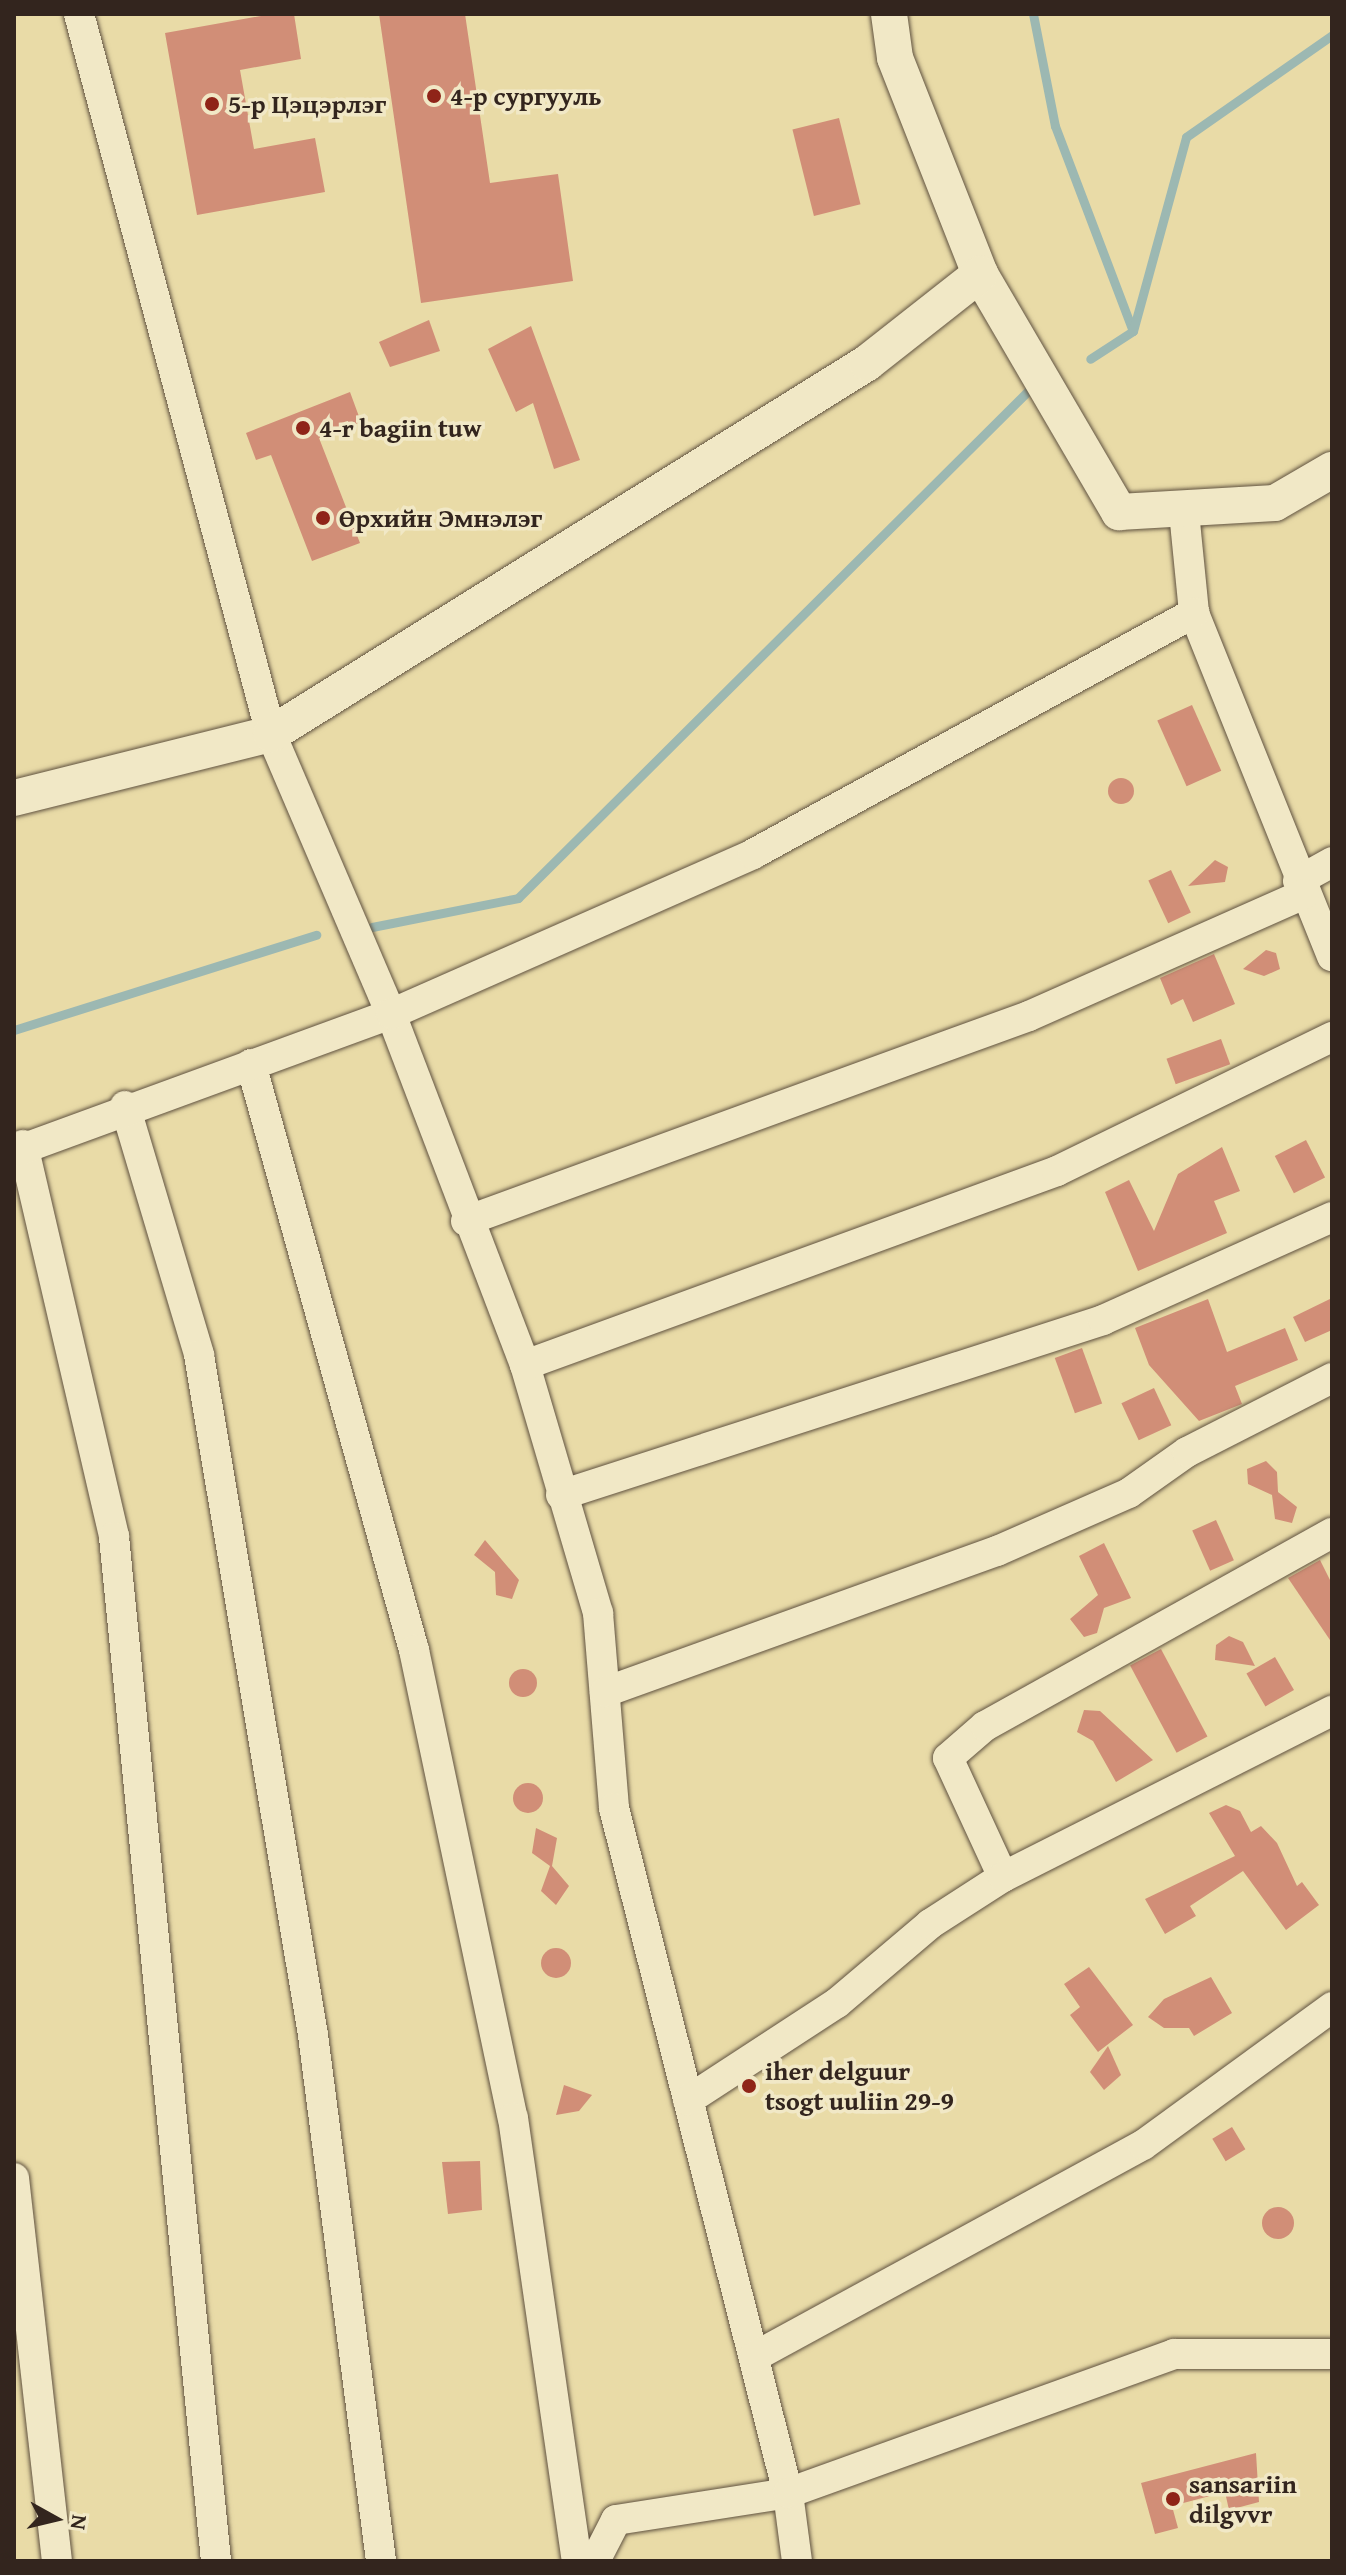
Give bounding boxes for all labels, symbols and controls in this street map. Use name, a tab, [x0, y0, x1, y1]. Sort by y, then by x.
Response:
place label: 4-р сургууль	[450, 80, 602, 112]
marker: 4-р сургууль	[425, 87, 443, 105]
place label: 5-р Цэцэрлэг	[228, 88, 386, 120]
marker: 5-р Цэцэрлэг	[203, 95, 221, 113]
place label: 4-r bagiin tuw	[319, 412, 481, 444]
marker: 4-r bagiin tuw	[294, 419, 312, 437]
place label: Өрхийн Эмнэлэг	[339, 502, 542, 534]
marker: Өрхийн Эмнэлэг	[314, 509, 332, 527]
place label: iher delguur tsogt uuliin 29-9	[765, 2055, 954, 2116]
marker: iher delguur tsogt uuliin 29-9	[740, 2077, 758, 2095]
place label: sansariin dilgvvr	[1189, 2468, 1297, 2530]
north arrow	[16, 2479, 96, 2559]
marker: sansariin dilgvvr	[1164, 2490, 1182, 2508]
text: N	[63, 2513, 97, 2532]

